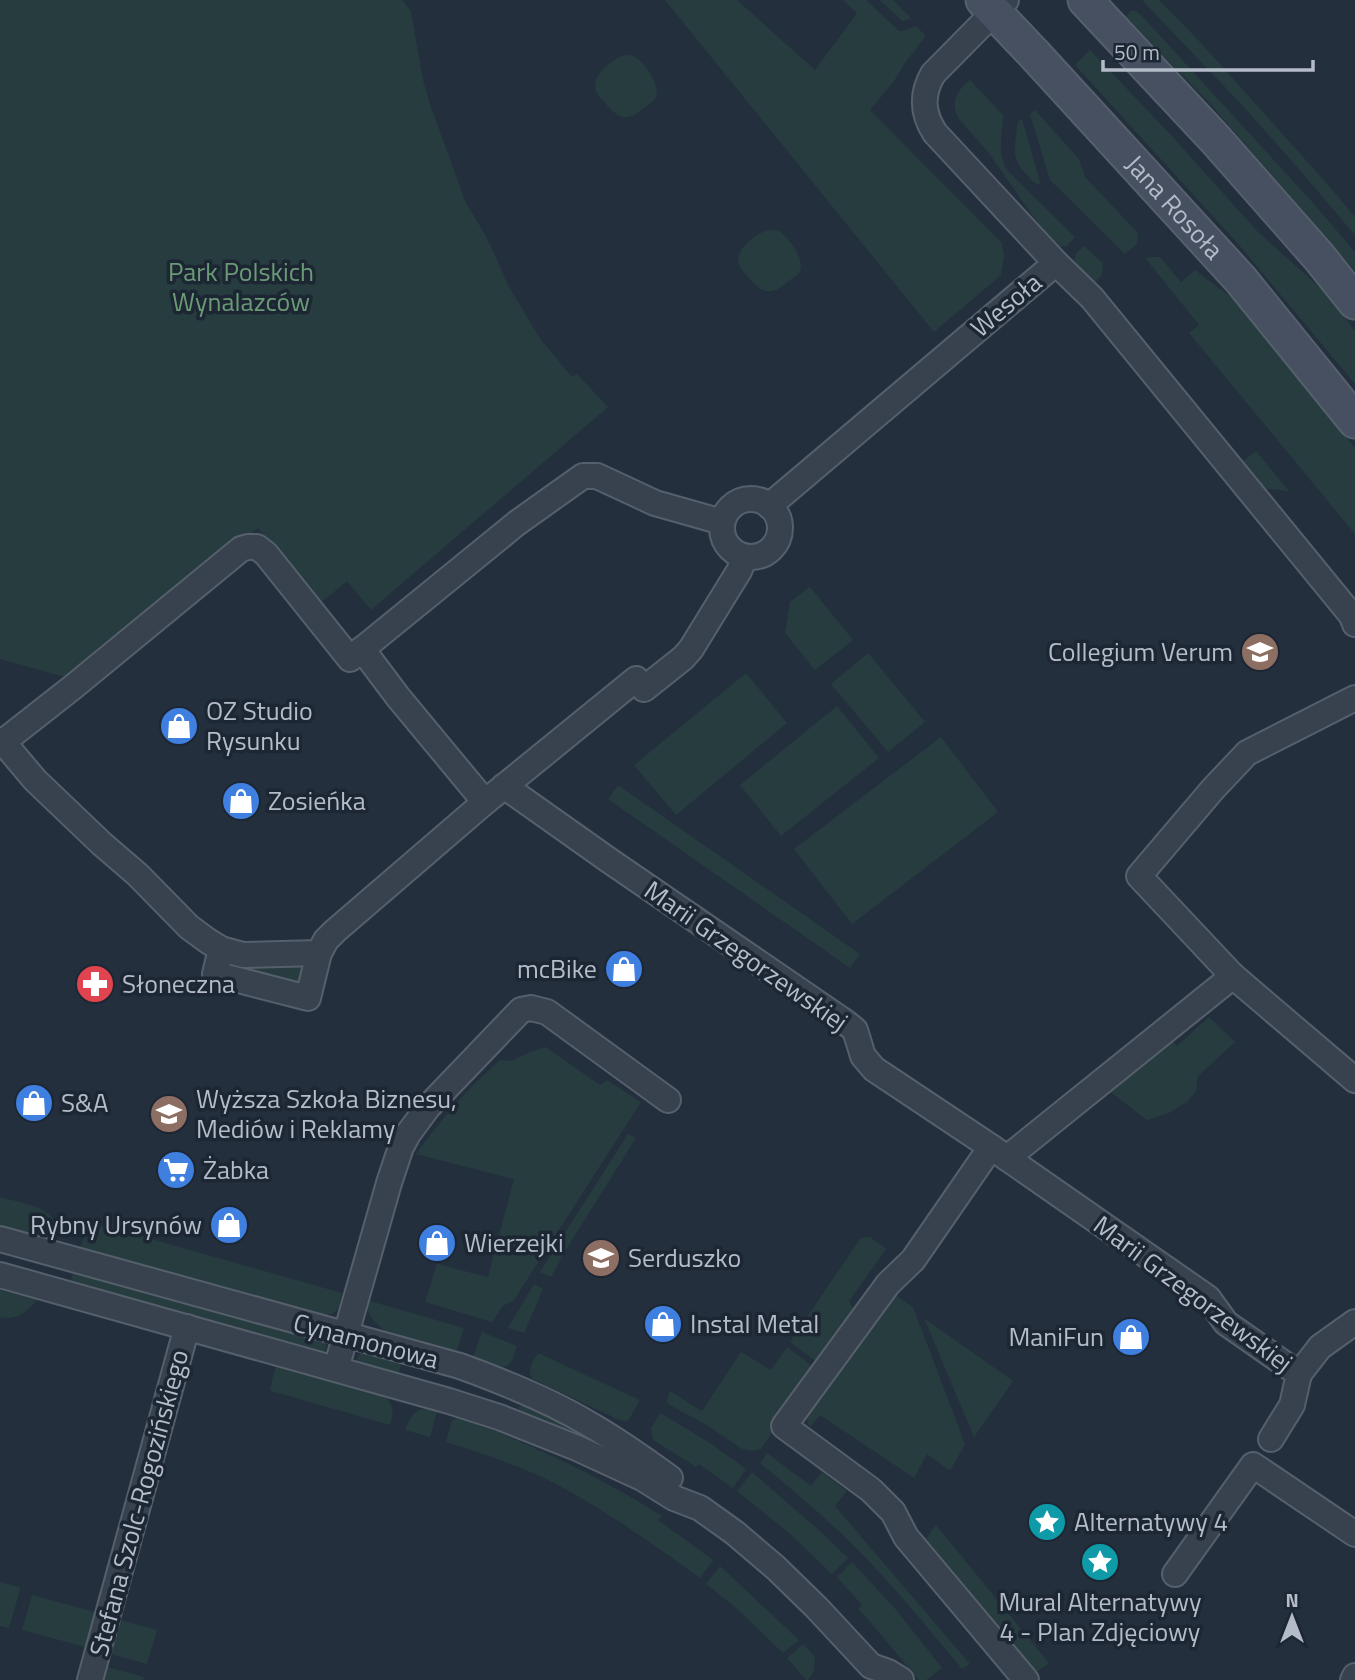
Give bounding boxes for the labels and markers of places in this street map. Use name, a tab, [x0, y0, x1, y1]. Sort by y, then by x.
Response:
school or university icon: Collegium Verum	[1239, 631, 1281, 673]
place label: Collegium Verum	[1048, 632, 1233, 671]
place label: OZ Studio Rysunku	[206, 691, 313, 760]
shop icon: OZ Studio Rysunku	[158, 705, 200, 747]
shop icon: Zosieńka	[220, 780, 262, 822]
place label: Zosieńka	[268, 781, 366, 820]
shop icon: mcBike	[603, 948, 645, 990]
place label: mcBike	[517, 949, 597, 988]
pharmacy icon: Słoneczna	[74, 963, 116, 1005]
place label: Słoneczna	[122, 964, 235, 1003]
place label: Wyższa Szkoła Biznesu, Mediów i Reklamy	[196, 1079, 457, 1148]
shop icon: S&A	[13, 1082, 55, 1124]
place label: S&A	[61, 1083, 108, 1122]
school or university icon: Wyższa Szkoła Biznesu, Mediów i Reklamy	[148, 1093, 190, 1135]
supermarket icon: Żabka	[155, 1149, 197, 1191]
place label: Żabka	[203, 1150, 269, 1189]
shop icon: Rybny Ursynów	[208, 1204, 250, 1246]
place label: Rybny Ursynów	[30, 1205, 202, 1244]
shop icon: Wierzejki	[416, 1222, 458, 1264]
place label: Wierzejki	[464, 1223, 564, 1262]
school or university icon: Serduszko	[580, 1237, 622, 1279]
place label: Serduszko	[628, 1238, 741, 1277]
shop icon: Instal Metal	[642, 1303, 684, 1345]
place label: Instal Metal	[690, 1304, 819, 1343]
shop icon: ManiFun	[1110, 1316, 1152, 1358]
place label: ManiFun	[1009, 1317, 1104, 1356]
place icon: Alternatywy 4	[1026, 1501, 1068, 1543]
place label: Alternatywy 4	[1074, 1502, 1228, 1541]
place icon: Mural Alternatywy 4 - Plan Zdjęciowy	[1079, 1541, 1121, 1583]
place label: Mural Alternatywy 4 - Plan Zdjęciowy	[998, 1582, 1202, 1651]

